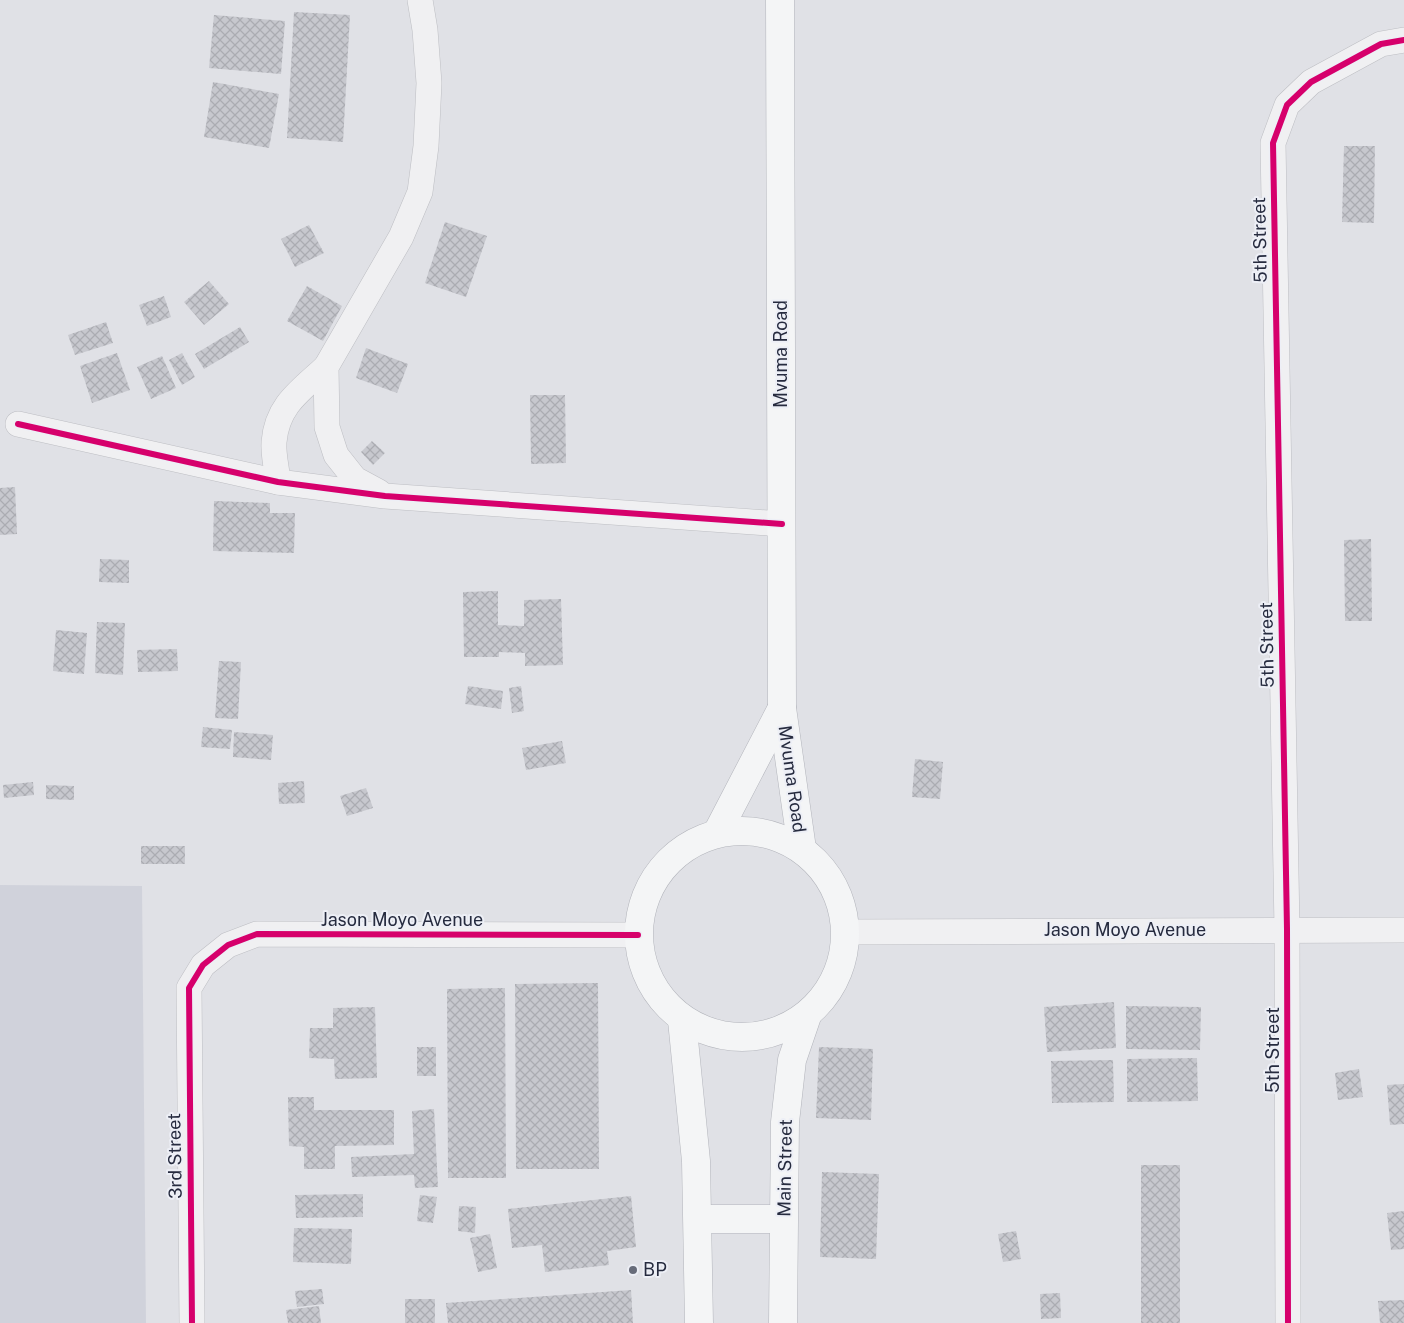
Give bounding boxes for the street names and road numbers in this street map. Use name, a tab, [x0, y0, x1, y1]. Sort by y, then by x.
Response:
street label: 5th Street	[1248, 197, 1271, 283]
street label: Mvuma Road	[770, 300, 791, 408]
street label: 5th Street	[1255, 602, 1278, 688]
street label: Mvuma Road	[775, 724, 810, 834]
street label: Jason Moyo Avenue	[321, 909, 483, 930]
street label: Jason Moyo Avenue	[1044, 919, 1206, 940]
street label: 5th Street	[1262, 1007, 1283, 1093]
street label: 3rd Street	[163, 1113, 186, 1199]
street label: Main Street	[773, 1119, 796, 1217]

